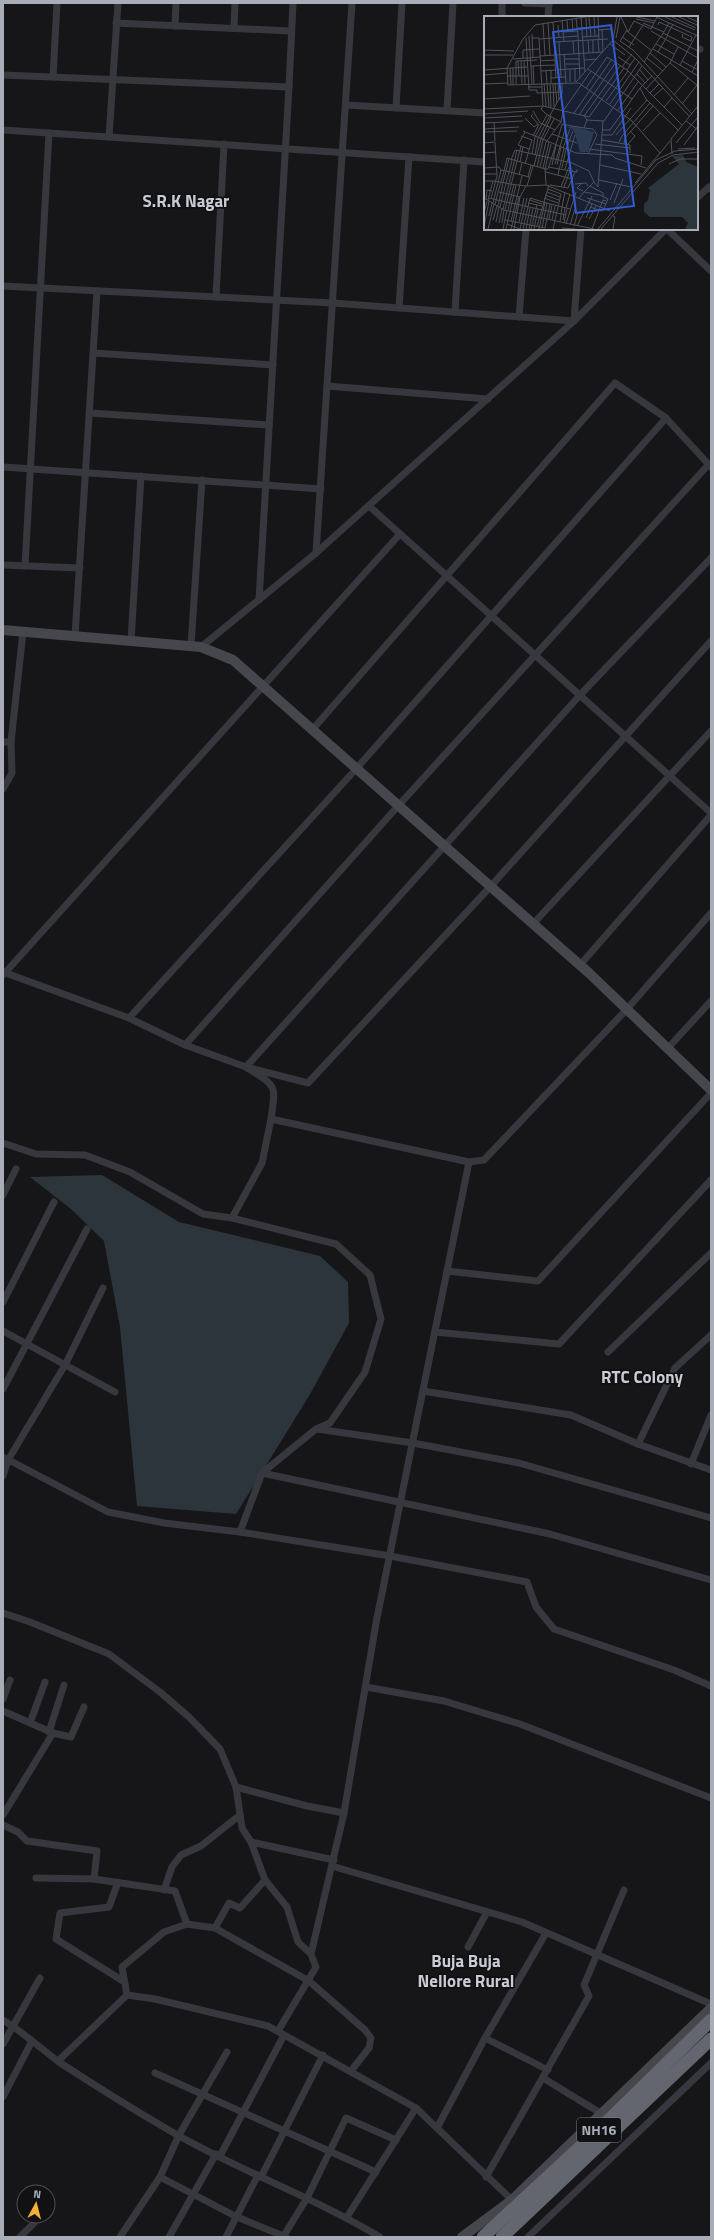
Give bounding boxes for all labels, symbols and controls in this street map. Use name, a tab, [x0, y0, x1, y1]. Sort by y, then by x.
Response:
inset map	[484, 16, 698, 230]
district label: S.R.K Nagar	[143, 188, 230, 214]
district label: RTC Colony	[601, 1364, 684, 1390]
district label: Buja Buja Nellore Rural	[418, 1948, 514, 1994]
road number: NH16	[577, 2118, 621, 2142]
north arrow	[16, 2184, 56, 2224]
text: N	[32, 2186, 42, 2202]

